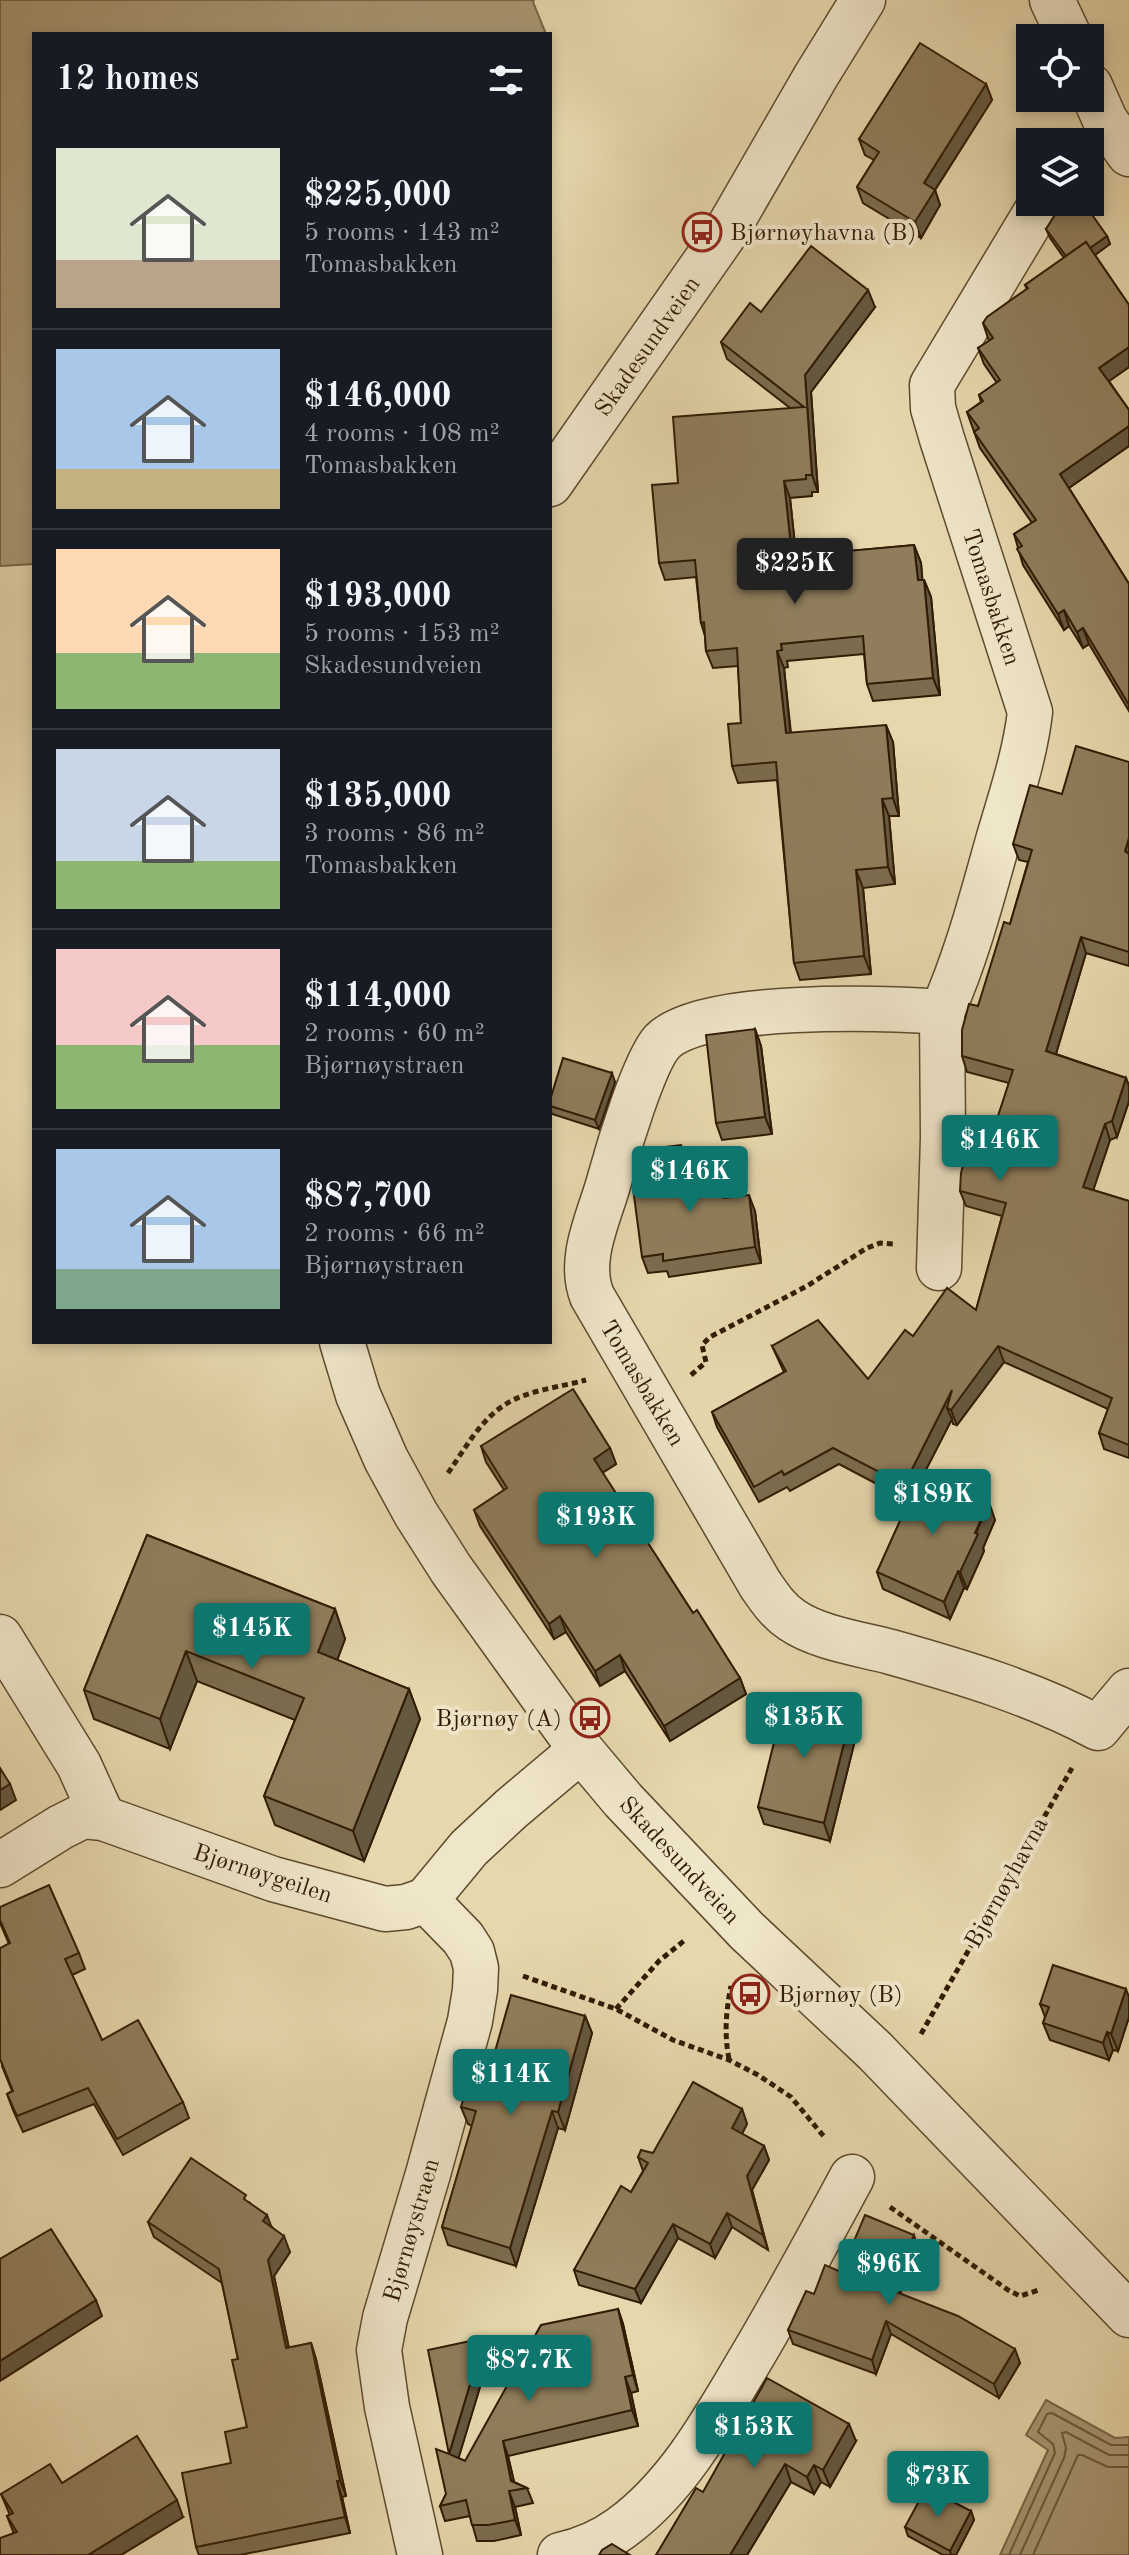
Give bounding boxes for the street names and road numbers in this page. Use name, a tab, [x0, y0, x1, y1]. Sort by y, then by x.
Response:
street label: Skadesundveien	[592, 273, 706, 421]
street label: Tomasbakken	[957, 526, 1023, 669]
street label: Tomasbakken	[594, 1317, 688, 1451]
street label: Skadesundveien	[614, 1793, 743, 1930]
street label: Bjørnøyhavna	[962, 1814, 1054, 1952]
street label: Bjørnøygeilen	[190, 1841, 335, 1909]
street label: Bjørnøystraen	[381, 2156, 445, 2305]

